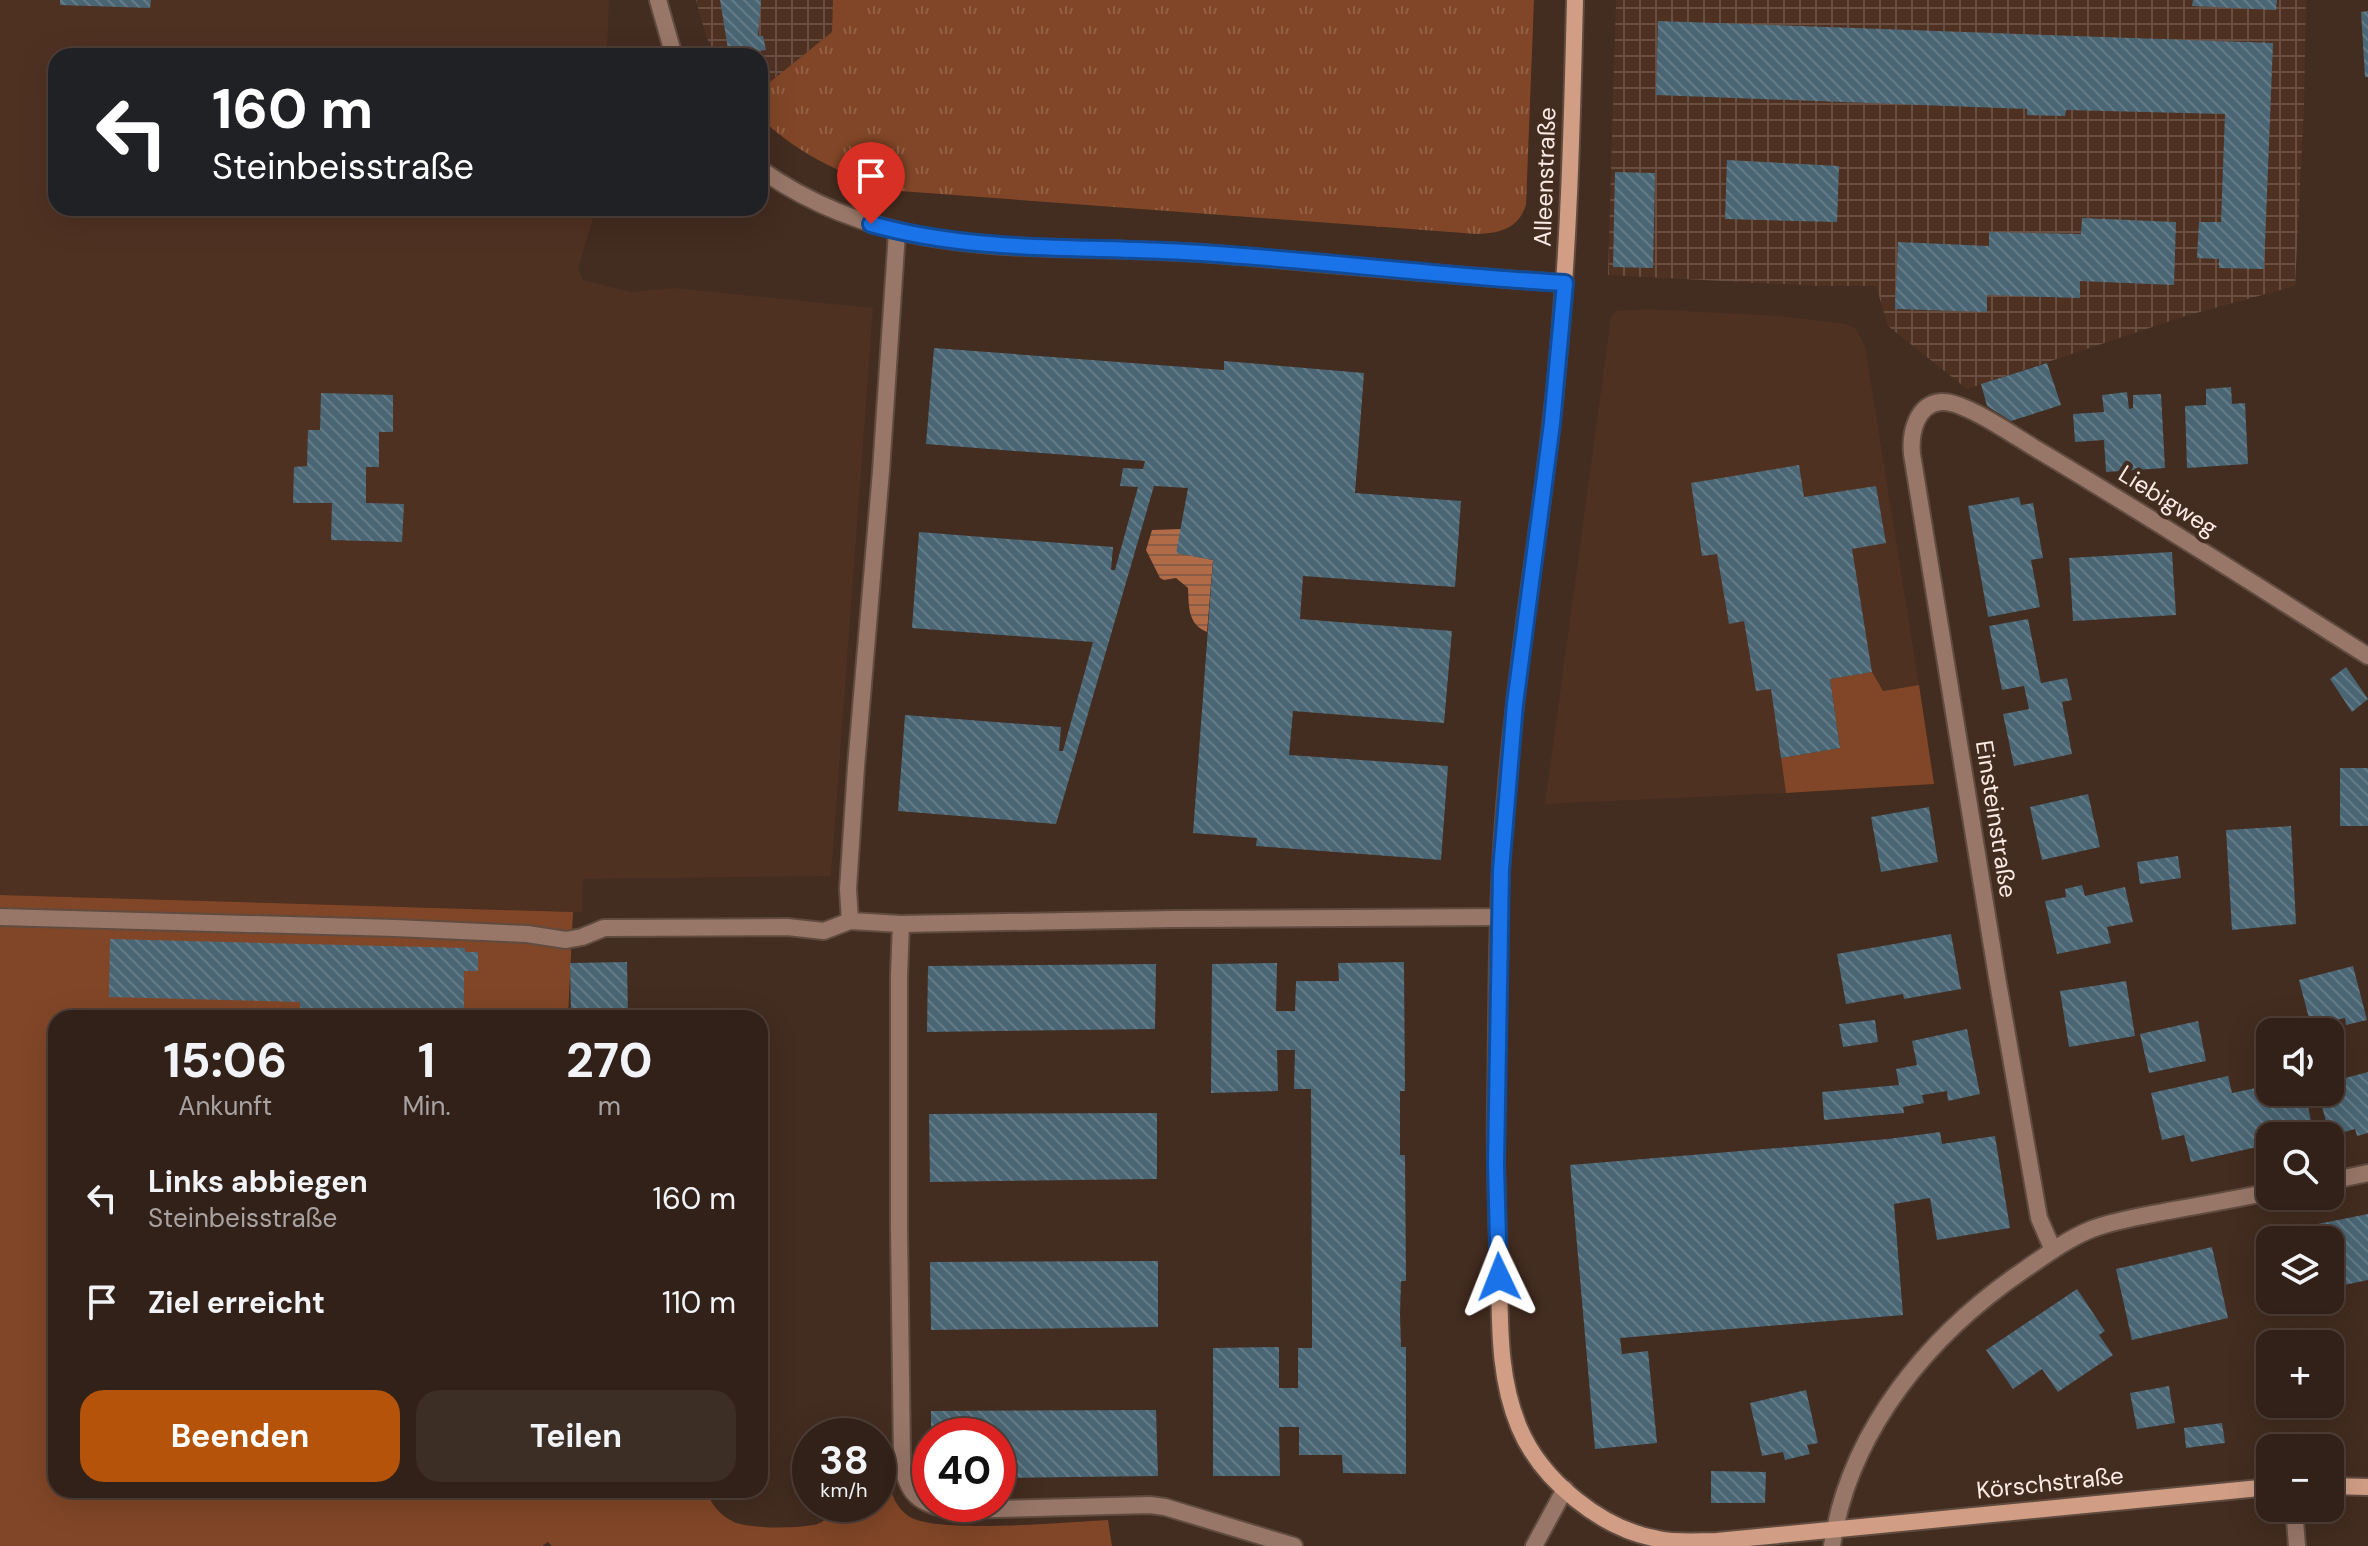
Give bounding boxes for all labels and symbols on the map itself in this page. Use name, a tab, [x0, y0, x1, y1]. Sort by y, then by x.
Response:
street label: Alleenstraße	[1527, 107, 1562, 247]
pin	[837, 142, 905, 224]
street label: Liebigweg	[2113, 458, 2224, 543]
street label: Einsteinstraße	[1969, 738, 2024, 900]
position arrow	[1457, 1235, 1541, 1319]
speed limit sign: 40	[912, 1418, 1016, 1522]
street label: Körschstraße	[1975, 1459, 2125, 1506]

